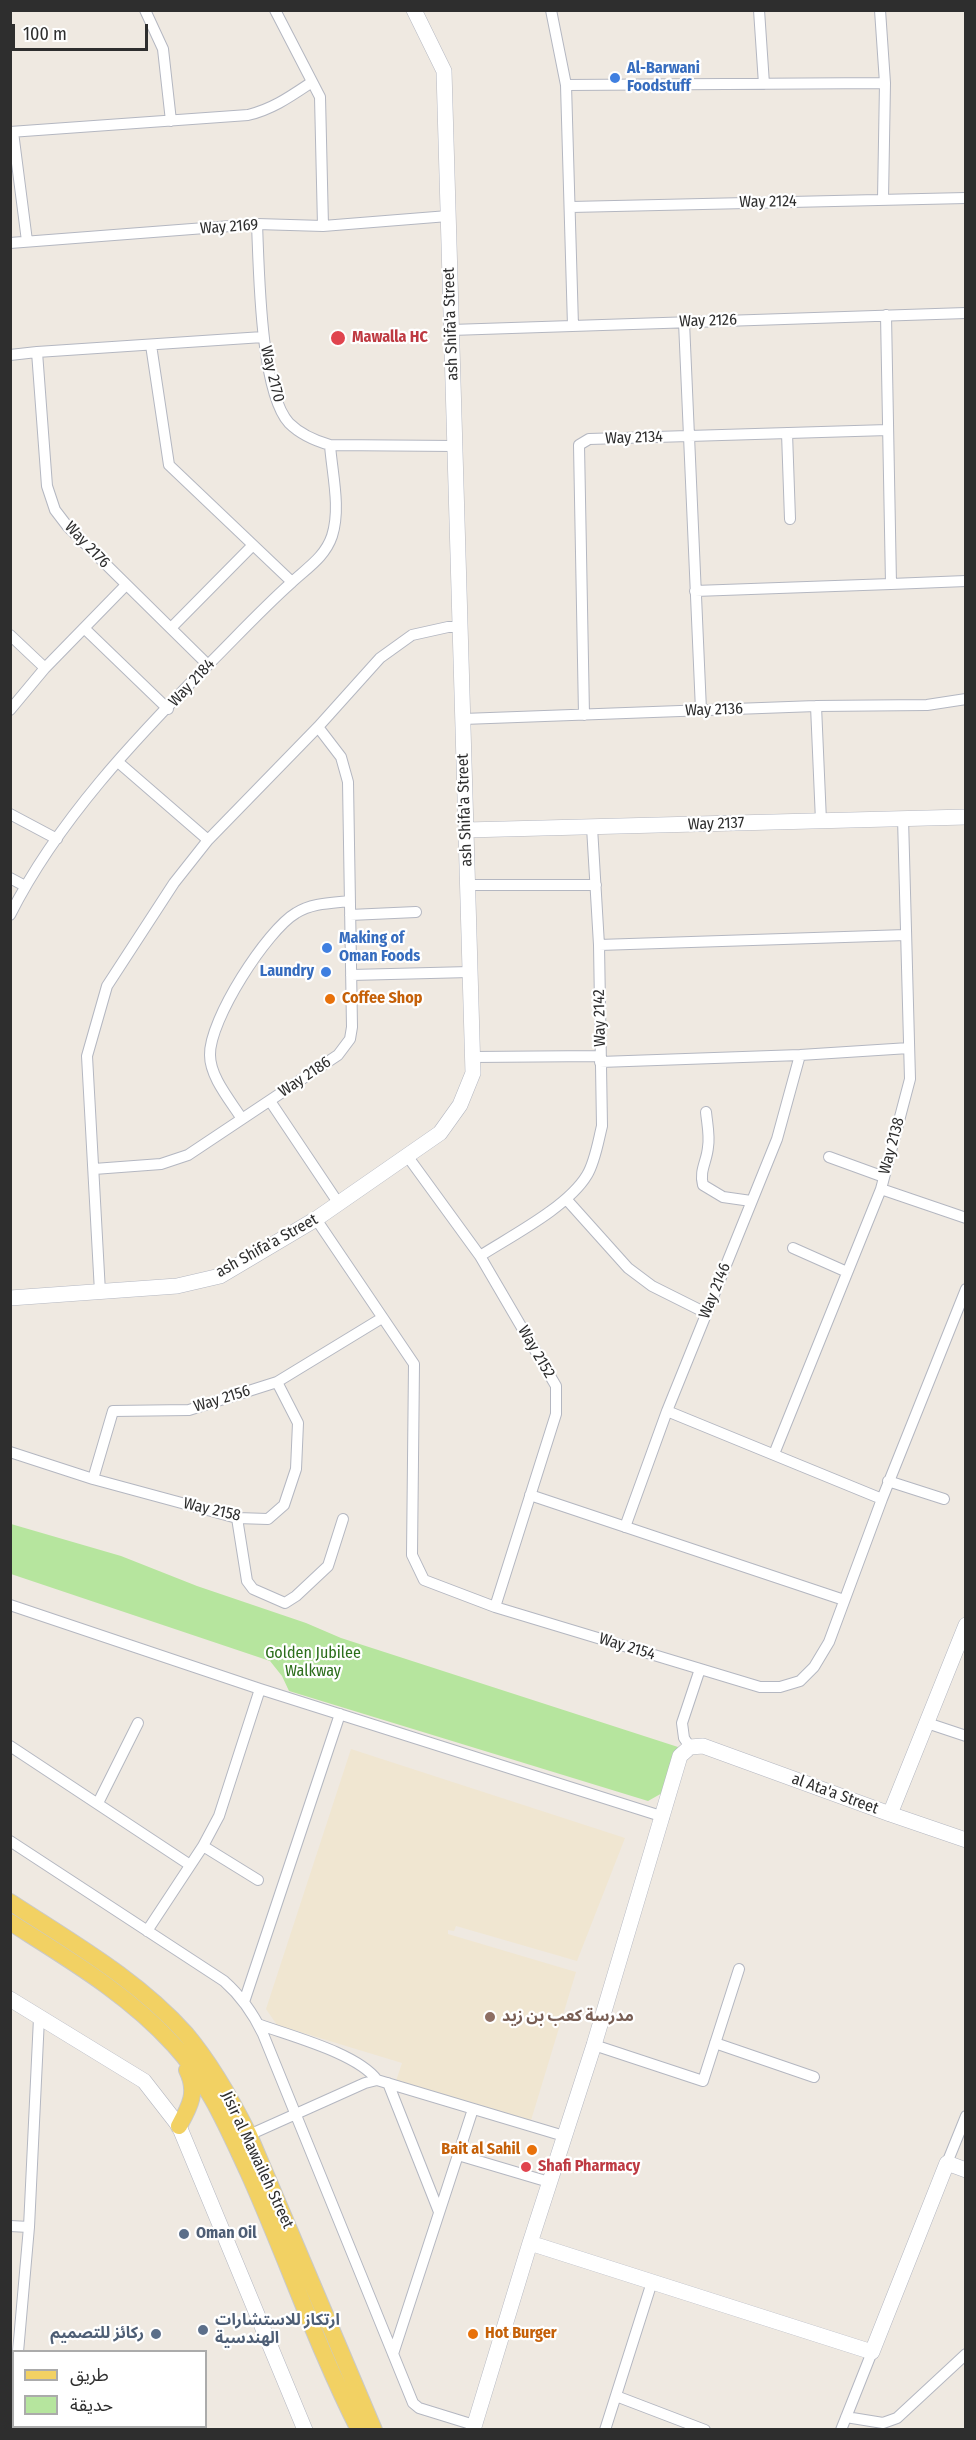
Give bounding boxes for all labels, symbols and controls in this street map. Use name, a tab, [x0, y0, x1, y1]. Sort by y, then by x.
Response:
scale bar	[15, 12, 152, 50]
text: 100 m	[23, 23, 67, 45]
place label: Al-Barwani Foodstuff	[627, 59, 700, 97]
marker: Al-Barwani Foodstuff	[608, 71, 622, 85]
street label: Way 2124	[739, 192, 797, 212]
street label: Way 2169	[199, 215, 259, 239]
street label: ash Shifa'a Street	[439, 267, 463, 381]
street label: Way 2126	[679, 310, 737, 332]
place label: Mawalla HC	[352, 328, 428, 348]
marker: Mawalla HC	[329, 329, 347, 347]
street label: Way 2170	[256, 344, 288, 404]
street label: Way 2134	[605, 427, 663, 449]
street label: Way 2176	[60, 518, 114, 572]
street label: Way 2184	[165, 655, 219, 711]
street label: Way 2136	[685, 699, 743, 721]
street label: ash Shifa'a Street	[453, 753, 477, 867]
street label: Way 2137	[687, 813, 745, 835]
place label: Making of Oman Foods	[339, 929, 420, 967]
marker: Making of Oman Foods	[320, 941, 334, 955]
place label: Laundry	[260, 962, 314, 982]
marker: Laundry	[319, 965, 333, 979]
place label: Coffee Shop	[342, 989, 422, 1009]
street label: Way 2142	[590, 989, 610, 1047]
marker: Coffee Shop	[323, 992, 337, 1006]
street label: Way 2186	[275, 1053, 335, 1101]
street label: Way 2138	[875, 1115, 909, 1177]
street label: ash Shifa'a Street	[213, 1210, 321, 1282]
street label: Way 2146	[695, 1260, 735, 1322]
street label: Way 2152	[513, 1322, 559, 1382]
street label: Way 2156	[191, 1381, 253, 1417]
street label: Way 2158	[181, 1494, 243, 1526]
street label: Way 2154	[596, 1629, 658, 1665]
park label: Golden Jubilee Walkway	[265, 1644, 361, 1682]
street label: al Ata'a Street	[789, 1769, 881, 1819]
place label: مدرسة كعب بن زيد	[502, 2007, 634, 2027]
marker: مدرسة كعب بن زيد	[483, 2010, 497, 2024]
street label: Jisir al Mawaileh Street	[217, 2088, 297, 2232]
place label: Bait al Sahil	[441, 2140, 520, 2160]
marker: Bait al Sahil	[525, 2143, 539, 2157]
place label: Shafi Pharmacy	[538, 2157, 640, 2177]
marker: Shafi Pharmacy	[519, 2160, 533, 2174]
place label: Oman Oil	[196, 2224, 257, 2244]
marker: Oman Oil	[177, 2227, 191, 2241]
place label: ارتكاز للاستشارات الهندسية	[215, 2311, 340, 2349]
marker: ارتكاز للاستشارات الهندسية	[196, 2323, 210, 2337]
place label: ركائز للتصميم	[50, 2324, 144, 2344]
place label: Hot Burger	[485, 2324, 557, 2344]
marker: ركائز للتصميم	[149, 2327, 163, 2341]
marker: Hot Burger	[466, 2327, 480, 2341]
legend	[12, 2350, 207, 2428]
text: طريق	[70, 2364, 109, 2386]
text: حديقة	[70, 2394, 113, 2416]

